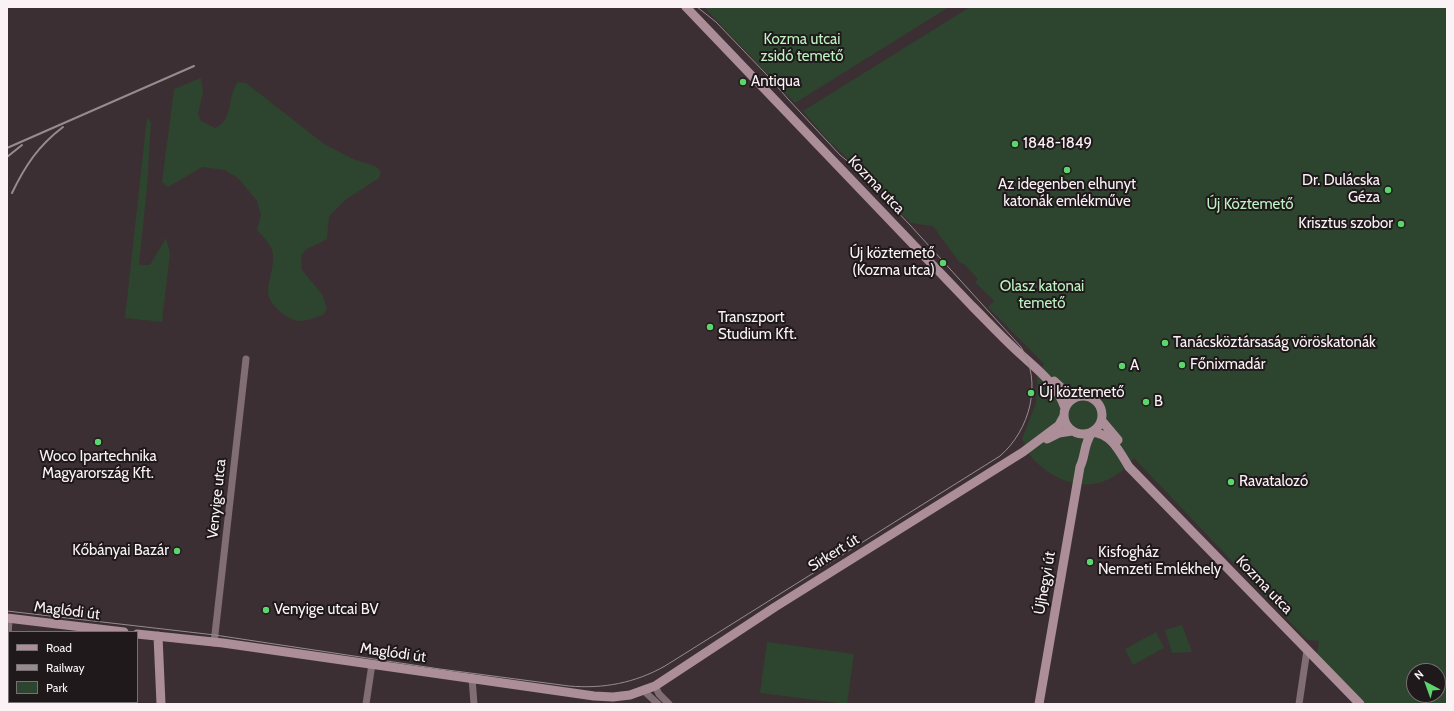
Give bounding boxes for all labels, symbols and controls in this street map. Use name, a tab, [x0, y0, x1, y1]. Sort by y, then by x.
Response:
park label: Kozma utcai zsidó temető	[760, 31, 844, 66]
place label: Antiqua	[751, 73, 800, 91]
marker: Antiqua	[738, 77, 748, 87]
place label: 1848-1849	[1023, 135, 1092, 153]
marker: 1848-1849	[1010, 139, 1020, 149]
street label: Kozma utca	[844, 152, 908, 218]
marker: Az idegenben elhunyt katonák emlékműve	[1062, 165, 1072, 175]
place label: Dr. Dulácska Géza	[1302, 172, 1380, 207]
place label: Az idegenben elhunyt katonák emlékműve	[998, 176, 1136, 211]
marker: Dr. Dulácska Géza	[1383, 185, 1393, 195]
park label: Új Köztemető	[1206, 196, 1294, 214]
place label: Krisztus szobor	[1298, 215, 1393, 233]
marker: Krisztus szobor	[1396, 219, 1406, 229]
place label: Új köztemető (Kozma utca)	[849, 245, 935, 280]
marker: Új köztemető (Kozma utca)	[938, 258, 948, 268]
park label: Olasz katonai temető	[1000, 278, 1084, 313]
place label: Transzport Studium Kft.	[718, 309, 797, 344]
marker: Transzport Studium Kft.	[705, 322, 715, 332]
place label: Tanácsköztársaság vöröskatonák	[1173, 334, 1376, 352]
marker: Tanácsköztársaság vöröskatonák	[1160, 338, 1170, 348]
place label: Főnixmadár	[1190, 356, 1265, 374]
place label: A	[1130, 357, 1139, 375]
marker: Főnixmadár	[1177, 360, 1187, 370]
marker: A	[1117, 361, 1127, 371]
place label: Új köztemető	[1039, 384, 1125, 402]
marker: Új köztemető	[1026, 388, 1036, 398]
place label: B	[1154, 393, 1163, 411]
marker: B	[1141, 397, 1151, 407]
marker: Woco Ipartechnika Magyarország Kft.	[93, 437, 103, 447]
place label: Woco Ipartechnika Magyarország Kft.	[39, 448, 157, 483]
street label: Venyige utca	[204, 458, 230, 540]
place label: Ravatalozó	[1239, 473, 1308, 491]
marker: Ravatalozó	[1226, 477, 1236, 487]
street label: Sírkert út	[805, 530, 863, 576]
place label: Kőbányai Bazár	[72, 542, 169, 560]
place label: Kisfogház Nemzeti Emlékhely	[1098, 544, 1221, 579]
marker: Kőbányai Bazár	[172, 546, 182, 556]
street label: Újhegyi út	[1031, 550, 1059, 616]
street label: Kozma utca	[1232, 552, 1296, 618]
marker: Kisfogház Nemzeti Emlékhely	[1085, 557, 1095, 567]
street label: Maglódi út	[33, 598, 101, 624]
place label: Venyige utcai BV	[274, 601, 379, 619]
marker: Venyige utcai BV	[261, 605, 271, 615]
legend	[8, 631, 138, 703]
street label: Maglódi út	[359, 639, 427, 667]
text: Road	[46, 640, 72, 655]
text: Railway	[46, 660, 84, 675]
north arrow	[1406, 663, 1446, 703]
text: N	[1411, 667, 1426, 683]
text: Park	[46, 680, 68, 695]

